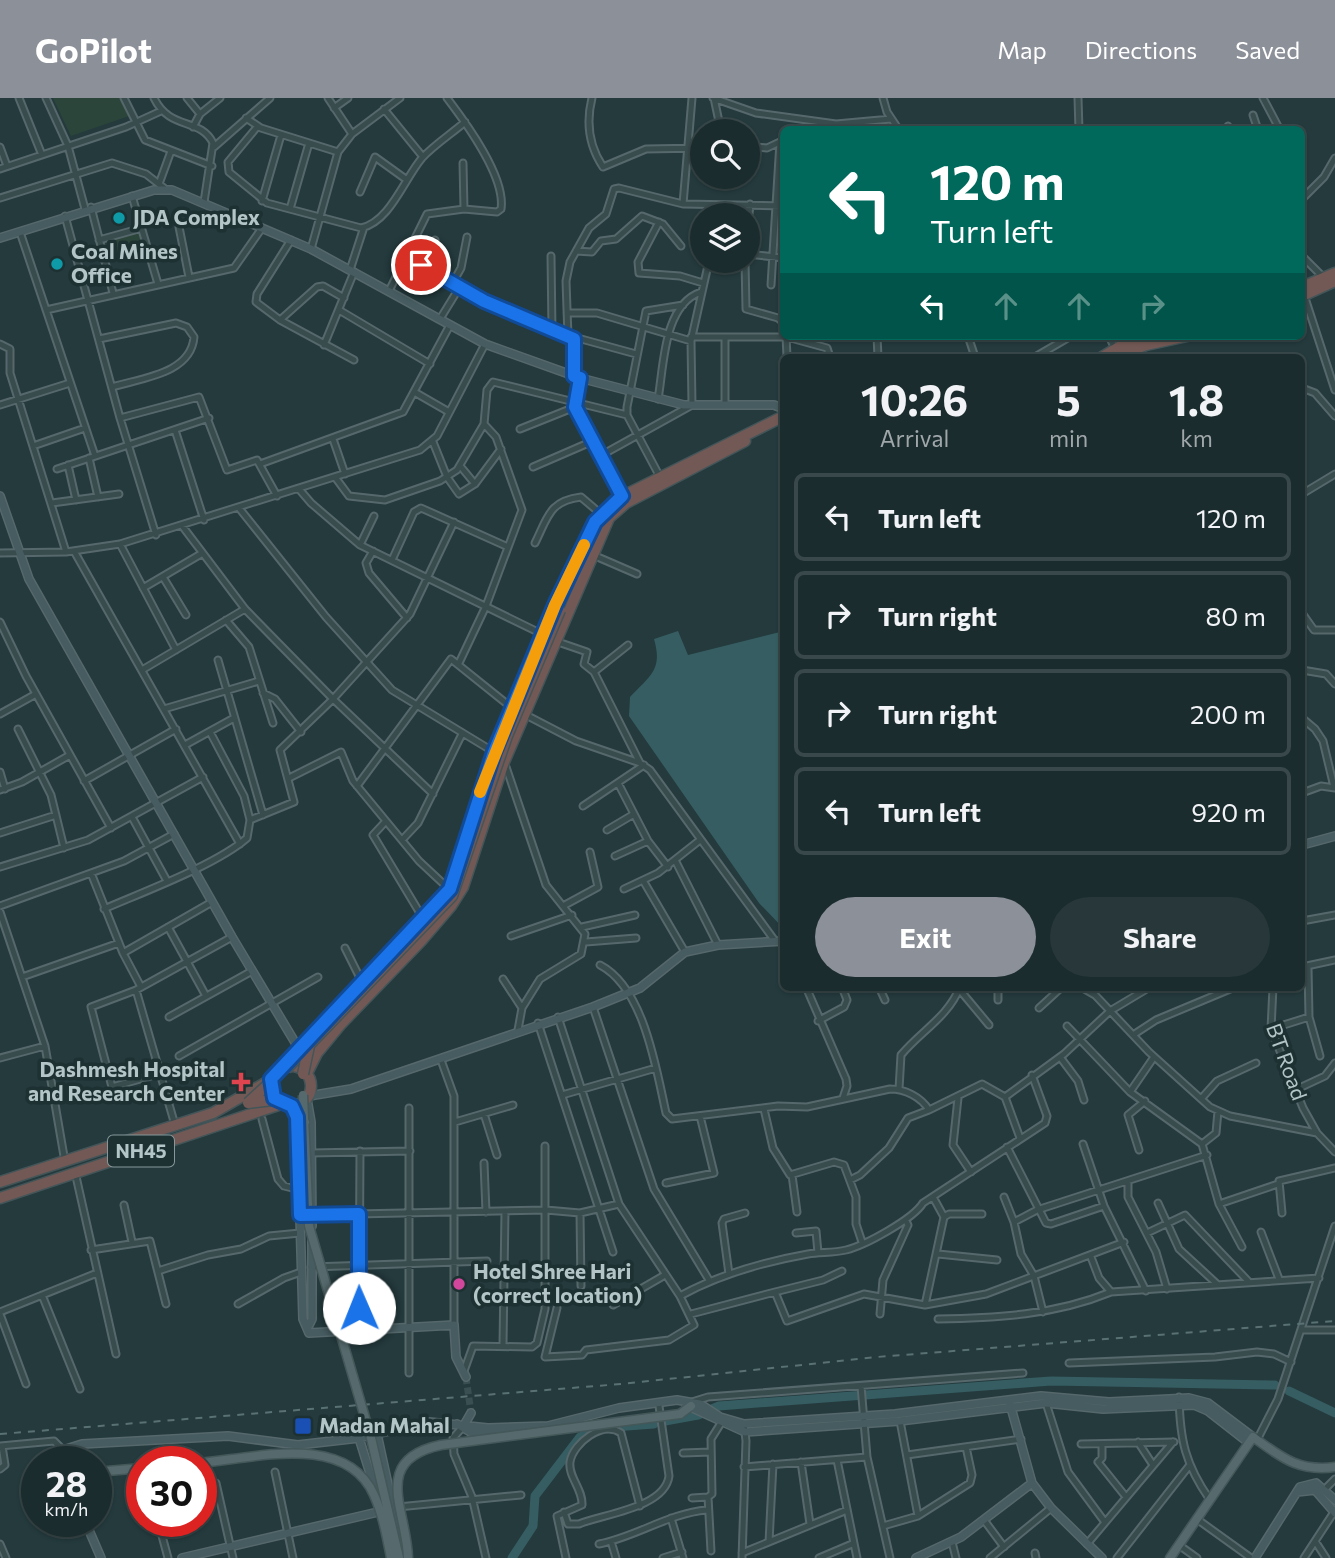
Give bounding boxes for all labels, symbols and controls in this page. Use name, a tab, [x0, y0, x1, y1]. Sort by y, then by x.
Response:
text: GoPilot	[35, 29, 152, 70]
text: Map	[997, 35, 1047, 64]
text: Directions	[1085, 35, 1197, 64]
text: Saved	[1235, 35, 1300, 64]
map controls	[690, 119, 760, 273]
button: search	[690, 119, 760, 189]
text: 120 m	[930, 150, 1064, 210]
icon: left	[815, 154, 906, 245]
button: layers	[690, 203, 760, 273]
place label: JDA Complex	[133, 204, 260, 229]
marker: JDA Complex	[111, 210, 127, 226]
text: Turn left	[930, 210, 1054, 250]
pin	[391, 235, 451, 295]
place label: Coal Mines Office	[71, 238, 178, 287]
icon: arrive	[402, 246, 440, 284]
marker: Coal Mines Office	[49, 256, 65, 272]
icon: left	[914, 287, 952, 325]
icon: ahead	[987, 287, 1025, 325]
icon: ahead	[1060, 287, 1098, 325]
icon: right	[1133, 287, 1171, 325]
text: 10:26	[861, 373, 968, 425]
text: 5	[1056, 373, 1081, 425]
text: 1.8	[1169, 373, 1224, 425]
text: Arrival	[880, 424, 949, 452]
text: min	[1049, 424, 1088, 452]
text: km	[1180, 424, 1213, 452]
icon: left	[819, 498, 857, 536]
text: Turn left	[878, 502, 981, 533]
text: 120 m	[1196, 502, 1266, 533]
icon: right	[819, 596, 857, 634]
text: Turn right	[878, 600, 997, 631]
text: 80 m	[1206, 600, 1266, 631]
icon: right	[819, 694, 857, 732]
text: Turn right	[878, 698, 997, 729]
text: 200 m	[1190, 698, 1266, 729]
icon: left	[819, 792, 857, 830]
text: Turn left	[878, 796, 981, 827]
text: 920 m	[1191, 796, 1266, 827]
button: Exit	[815, 897, 1036, 977]
button: Share	[1050, 897, 1270, 977]
street label: BT Road	[1262, 1020, 1313, 1103]
place label: Dashmesh Hospital and Research Center	[28, 1056, 225, 1105]
marker: Dashmesh Hospital and Research Center	[231, 1072, 251, 1092]
road number: NH45	[108, 1135, 174, 1166]
place label: Hotel Shree Hari (correct location)	[473, 1258, 642, 1307]
position arrow	[322, 1271, 396, 1345]
marker: Hotel Shree Hari (correct location)	[451, 1276, 467, 1292]
place label: Madan Mahal	[319, 1412, 450, 1437]
marker: Madan Mahal	[293, 1416, 313, 1436]
speed limit sign: 30	[126, 1446, 217, 1537]
text: 28	[46, 1461, 87, 1504]
text: km/h	[45, 1498, 88, 1520]

